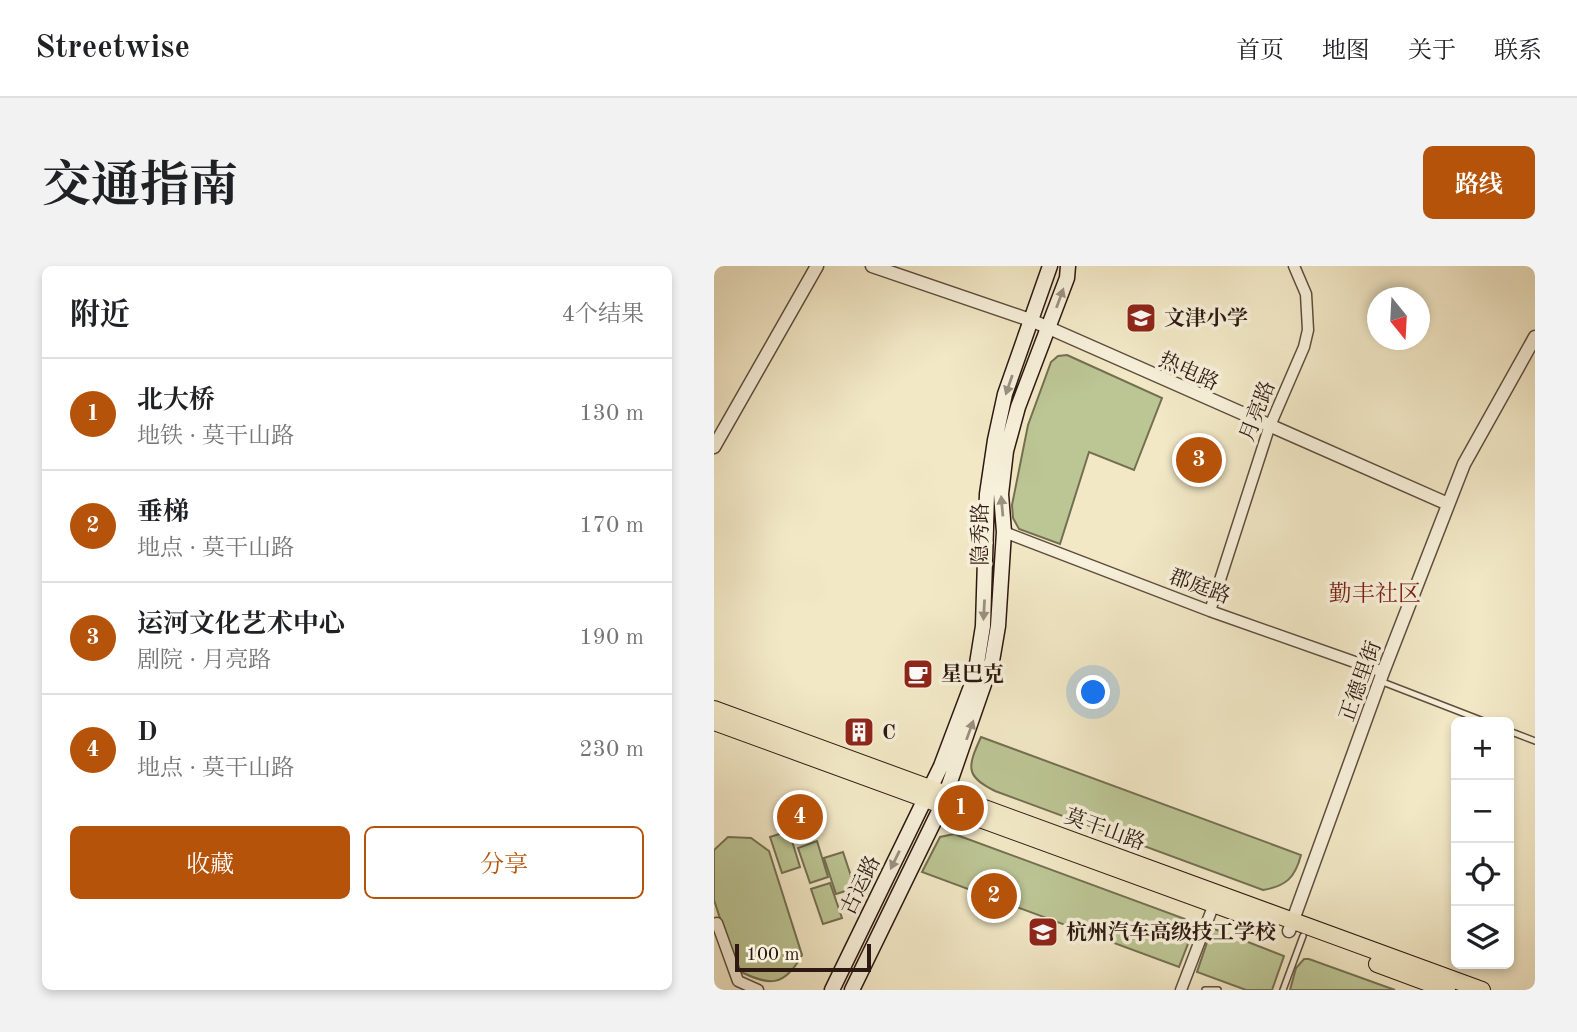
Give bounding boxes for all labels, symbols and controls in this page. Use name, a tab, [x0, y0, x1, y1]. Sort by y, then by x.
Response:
text: Streetwise	[35, 32, 190, 65]
text: 首页	[1236, 40, 1284, 64]
text: 地图	[1322, 40, 1370, 64]
text: 关于	[1408, 40, 1456, 64]
text: 联系	[1494, 40, 1542, 64]
button: 路线	[1423, 146, 1535, 219]
text: 交通指南	[42, 164, 238, 213]
one-way arrow	[1055, 287, 1066, 308]
north arrow	[1367, 287, 1430, 350]
text: 附近	[70, 301, 130, 331]
school or university icon: 文津小学	[1124, 301, 1158, 335]
text: 4个结果	[562, 303, 644, 326]
place label: 文津小学	[1164, 307, 1248, 330]
street label: 热电路	[1155, 348, 1222, 395]
one-way arrow	[1003, 374, 1014, 395]
street label: 月亮路	[1235, 377, 1279, 445]
text: 北大桥	[137, 388, 215, 414]
text: 1	[86, 402, 100, 425]
text: 130 m	[579, 402, 644, 425]
text: 地铁 · 莫干山路	[137, 425, 294, 448]
pin: 3	[1176, 434, 1222, 486]
one-way arrow	[996, 495, 1007, 517]
text: 垂梯	[137, 500, 189, 526]
street label: 隐秀路	[969, 503, 992, 566]
text: 2	[86, 514, 100, 537]
text: 170 m	[579, 514, 644, 537]
text: 地点 · 莫干山路	[137, 537, 294, 560]
street label: 郡庭路	[1166, 565, 1233, 608]
district label: 勤丰社区	[1329, 581, 1421, 606]
one-way arrow	[979, 599, 990, 621]
text: 运河文化艺术中心	[137, 612, 345, 638]
text: 3	[86, 626, 100, 649]
text: 190 m	[579, 626, 644, 649]
street label: 正德里街	[1335, 638, 1386, 725]
text: 剧院 · 月亮路	[137, 649, 271, 672]
cafe icon: 星巴克	[901, 657, 935, 691]
place label: 星巴克	[941, 663, 1004, 686]
your location	[1076, 675, 1110, 709]
building icon: C	[842, 715, 876, 749]
map controls	[1451, 717, 1514, 969]
button: +	[1451, 717, 1514, 780]
one-way arrow	[965, 719, 976, 740]
text: D	[137, 720, 157, 746]
place label: C	[882, 723, 896, 744]
text: 4	[86, 738, 100, 761]
text: 230 m	[579, 738, 644, 761]
text: 地点 · 莫干山路	[137, 757, 294, 780]
button: −	[1451, 780, 1514, 843]
pin: 1	[938, 782, 984, 834]
pin: 4	[777, 791, 823, 843]
street label: 莫干山路	[1061, 804, 1148, 855]
button: 收藏	[70, 826, 350, 899]
button: 分享	[364, 826, 644, 899]
button: locate	[1451, 843, 1514, 906]
one-way arrow	[889, 850, 901, 870]
street label: 古运路	[836, 852, 885, 919]
pin: 2	[971, 870, 1017, 922]
button: layers	[1451, 906, 1514, 969]
school or university icon: 杭州汽车高级技工学校	[1026, 915, 1060, 949]
place label: 杭州汽车高级技工学校	[1066, 920, 1276, 944]
scale bar	[735, 941, 872, 973]
text: 100 m	[746, 946, 799, 965]

